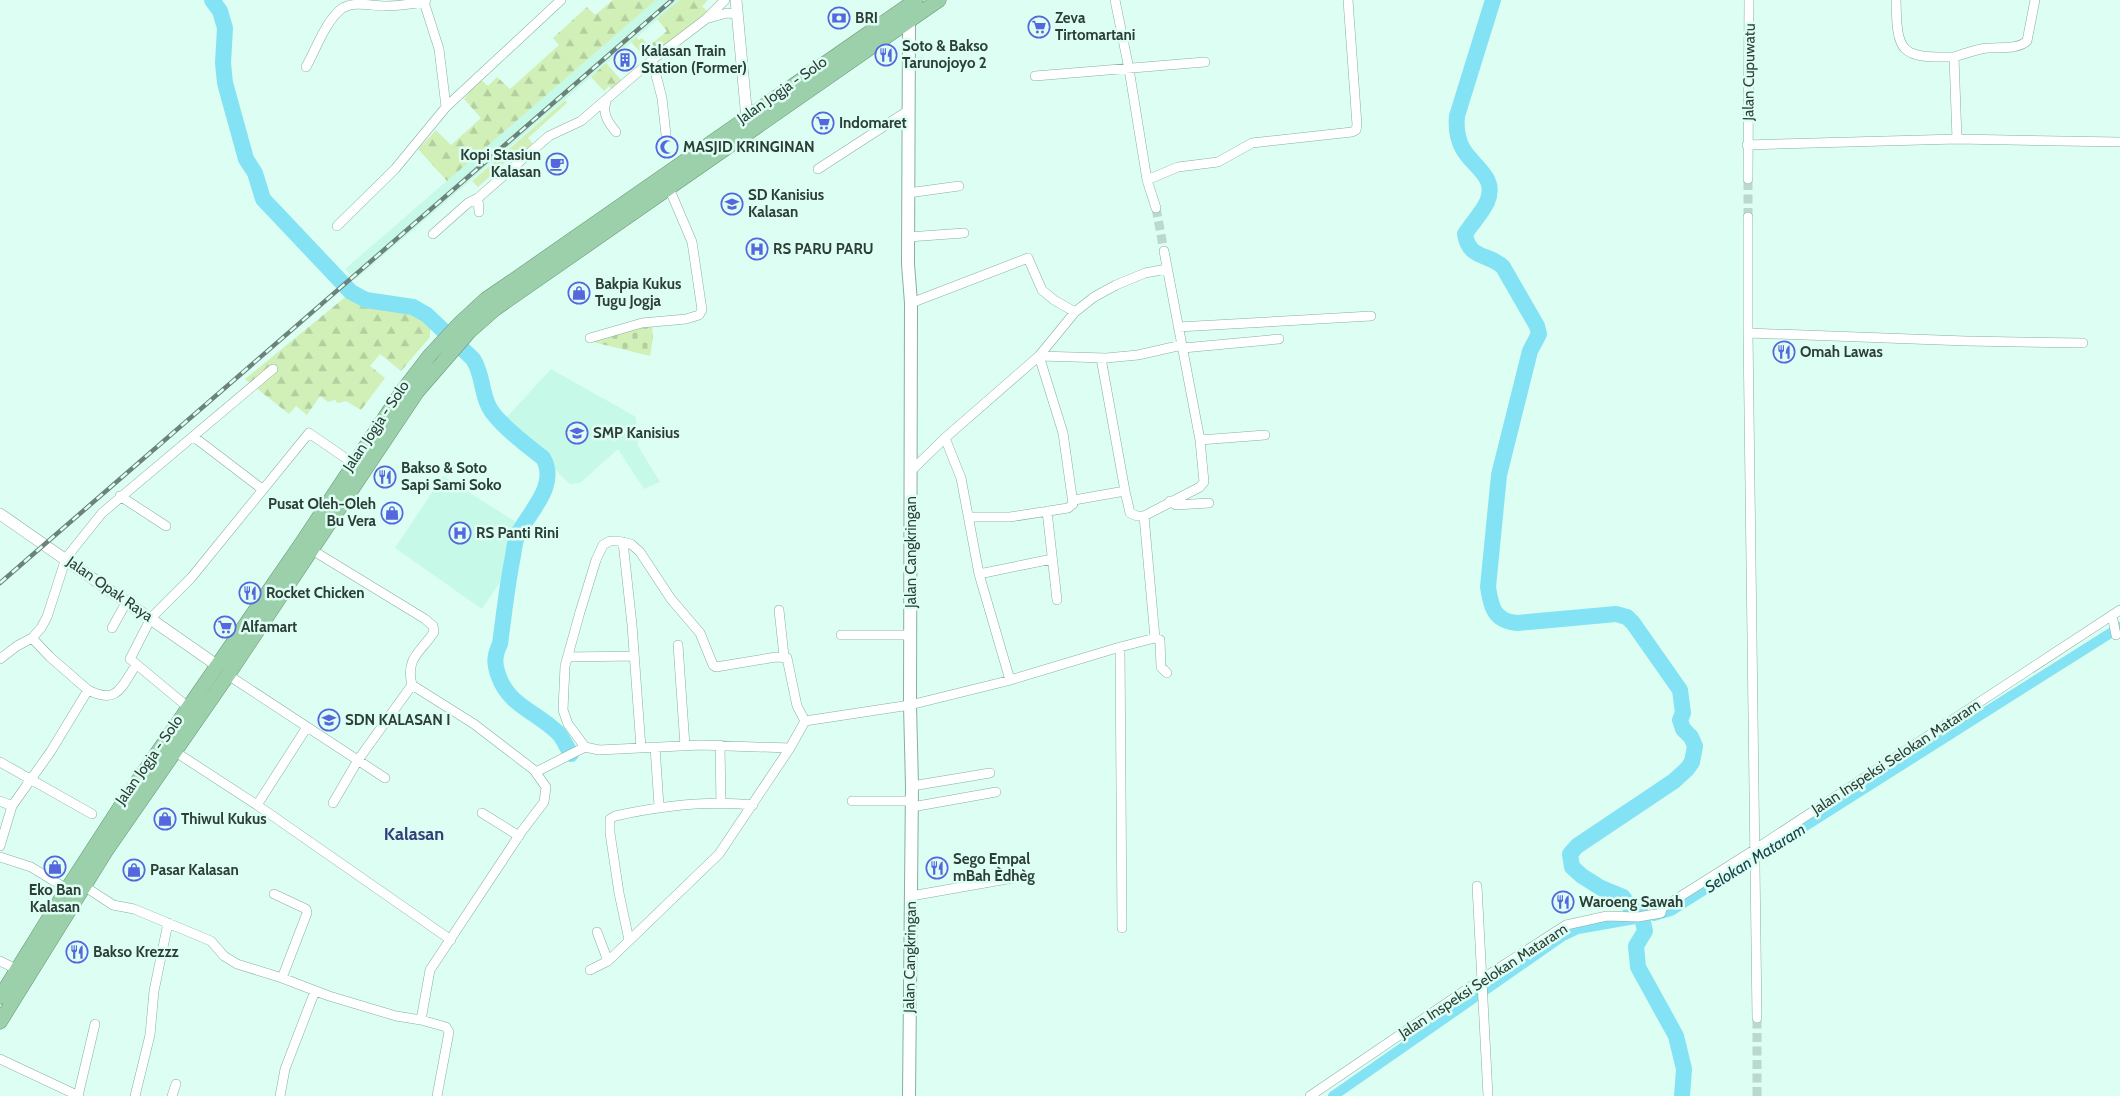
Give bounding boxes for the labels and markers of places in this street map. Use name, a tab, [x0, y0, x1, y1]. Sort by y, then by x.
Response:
bank icon: BRI	[827, 6, 851, 30]
place label: BRI	[855, 9, 878, 27]
place label: Zeva Tirtomartani	[1055, 9, 1135, 44]
supermarket icon: Zeva Tirtomartani	[1027, 15, 1051, 39]
place label: Soto & Bakso Tarunojoyo 2	[902, 37, 989, 72]
place label: Kalasan Train Station (Former)	[641, 42, 747, 77]
restaurant icon: Soto & Bakso Tarunojoyo 2	[874, 43, 898, 67]
building icon: Kalasan Train Station (Former)	[613, 48, 637, 72]
supermarket icon: Indomaret	[811, 111, 835, 135]
place label: Indomaret	[839, 114, 907, 132]
mosque icon: MASJID KRINGINAN	[655, 135, 679, 159]
place label: MASJID KRINGINAN	[683, 138, 815, 156]
place label: Kopi Stasiun Kalasan	[460, 146, 541, 181]
cafe icon: Kopi Stasiun Kalasan	[545, 152, 569, 176]
place label: SD Kanisius Kalasan	[748, 186, 824, 221]
school or university icon: SD Kanisius Kalasan	[720, 192, 744, 216]
hospital icon: RS PARU PARU	[745, 237, 769, 261]
place label: RS PARU PARU	[773, 240, 874, 258]
place label: Bakpia Kukus Tugu Jogja	[595, 275, 681, 310]
shop icon: Bakpia Kukus Tugu Jogja	[567, 281, 591, 305]
restaurant icon: Omah Lawas	[1772, 340, 1796, 364]
place label: Omah Lawas	[1800, 343, 1883, 361]
school or university icon: SMP Kanisius	[565, 421, 589, 445]
place label: SMP Kanisius	[593, 424, 680, 442]
place label: Bakso & Soto Sapi Sami Soko	[401, 459, 502, 494]
restaurant icon: Bakso & Soto Sapi Sami Soko	[373, 465, 397, 489]
place label: Pusat Oleh-Oleh Bu Vera	[268, 495, 377, 530]
shop icon: Pusat Oleh-Oleh Bu Vera	[380, 501, 404, 525]
hospital icon: RS Panti Rini	[448, 521, 472, 545]
place label: RS Panti Rini	[476, 524, 559, 542]
restaurant icon: Rocket Chicken	[238, 581, 262, 605]
place label: Rocket Chicken	[266, 584, 365, 602]
supermarket icon: Alfamart	[213, 615, 237, 639]
place label: Alfamart	[241, 618, 297, 636]
school or university icon: SDN KALASAN I	[317, 708, 341, 732]
place label: SDN KALASAN I	[345, 711, 450, 729]
shop icon: Thiwul Kukus	[153, 807, 177, 831]
place label: Thiwul Kukus	[181, 810, 267, 828]
place label: Sego Empal mBah Èdhèg	[953, 850, 1035, 885]
shop icon: Eko Ban Kalasan	[43, 855, 67, 879]
restaurant icon: Sego Empal mBah Èdhèg	[925, 856, 949, 880]
shop icon: Pasar Kalasan	[122, 858, 146, 882]
place label: Pasar Kalasan	[150, 861, 239, 879]
place label: Eko Ban Kalasan	[29, 881, 81, 916]
restaurant icon: Waroeng Sawah	[1551, 890, 1575, 914]
place label: Waroeng Sawah	[1579, 893, 1683, 911]
restaurant icon: Bakso Krezzz	[65, 940, 89, 964]
place label: Bakso Krezzz	[93, 943, 179, 961]

